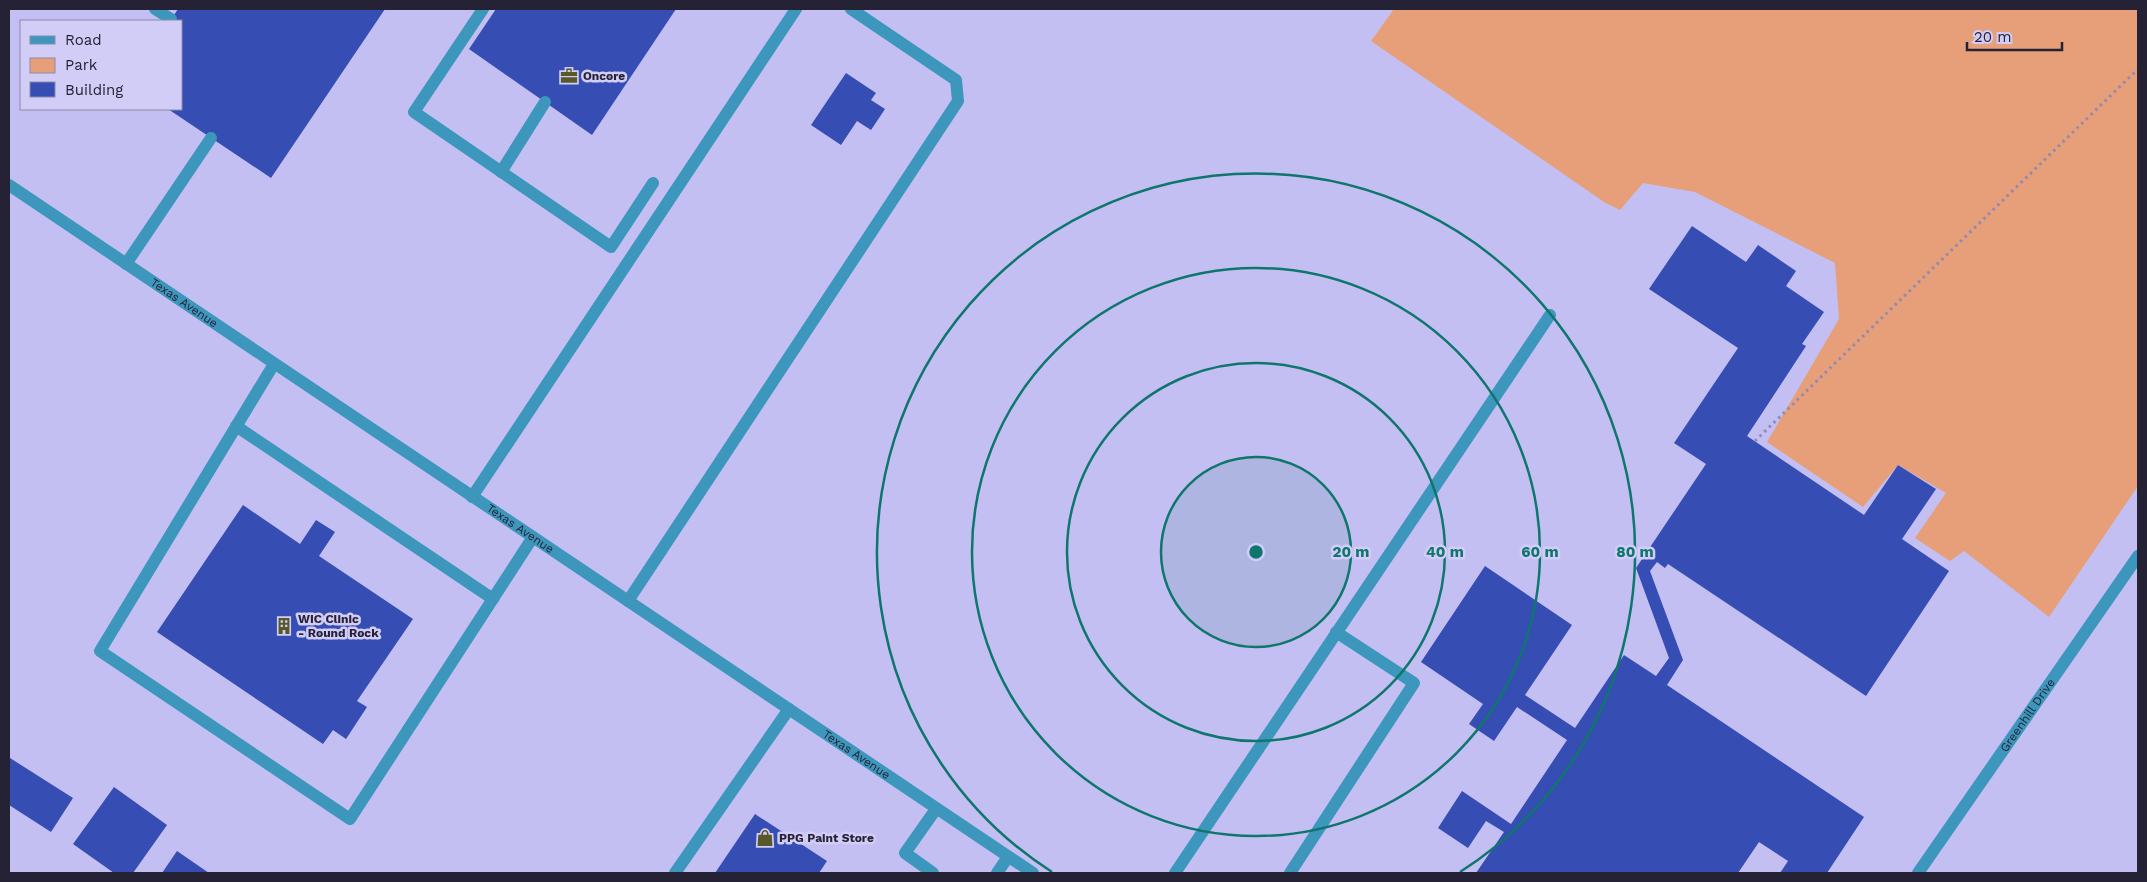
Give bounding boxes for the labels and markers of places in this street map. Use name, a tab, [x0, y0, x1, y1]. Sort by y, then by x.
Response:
office icon: Oncore	[559, 66, 579, 86]
place label: Oncore	[583, 69, 625, 83]
centre of rings	[1247, 543, 1265, 561]
place label: WIC Clinic - Round Rock	[298, 612, 379, 640]
building icon: WIC Clinic - Round Rock	[274, 616, 294, 636]
shop icon: PPG Paint Store	[755, 828, 775, 848]
place label: PPG Paint Store	[779, 831, 874, 845]

